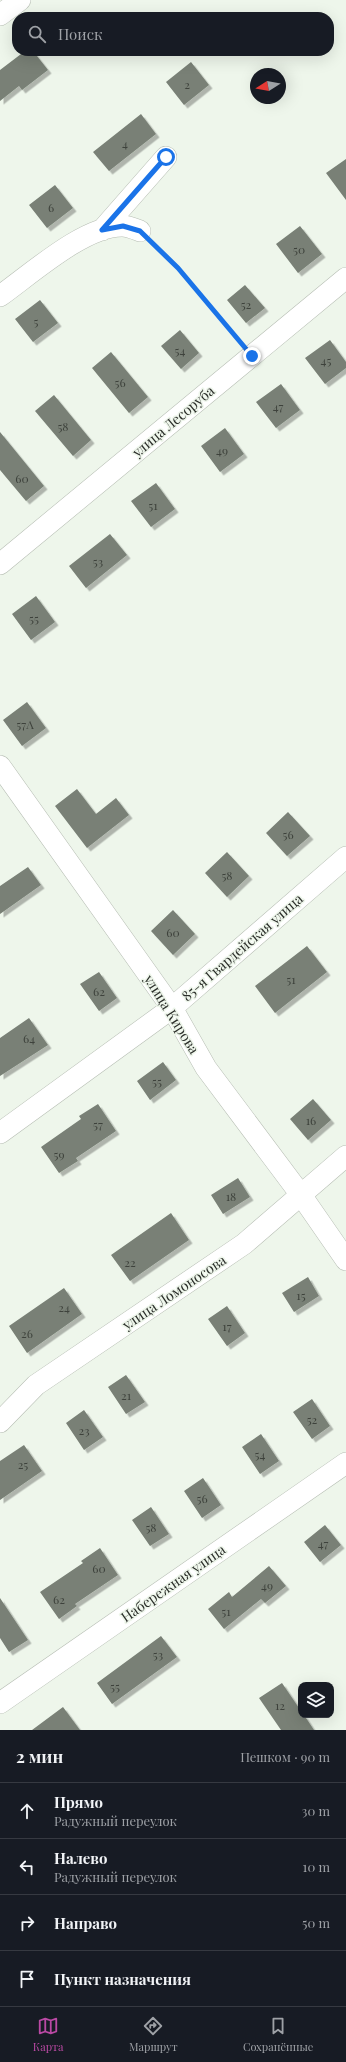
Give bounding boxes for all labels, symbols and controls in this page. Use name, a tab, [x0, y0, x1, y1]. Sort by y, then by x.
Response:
search box	[12, 12, 334, 56]
icon: search	[26, 23, 48, 45]
text: Поиск	[58, 24, 103, 44]
north arrow	[250, 68, 286, 104]
house number: 2	[184, 76, 190, 92]
house number: 4	[122, 135, 128, 151]
route start	[157, 148, 175, 166]
house number: 6	[48, 199, 54, 215]
house number: 50	[293, 241, 305, 257]
house number: 52	[241, 296, 252, 312]
house number: 5	[34, 313, 39, 329]
house number: 54	[175, 342, 186, 358]
route end	[243, 347, 261, 365]
house number: 45	[321, 352, 331, 368]
house number: 56	[114, 374, 126, 390]
street label: улица Лесоруба	[127, 381, 218, 462]
house number: 47	[273, 398, 283, 414]
house number: 58	[57, 418, 69, 434]
house number: 49	[216, 442, 228, 458]
house number: 60	[15, 470, 29, 486]
house number: 51	[148, 497, 158, 513]
house number: 53	[93, 553, 103, 569]
house number: 55	[29, 610, 39, 626]
house number: 57А	[16, 716, 34, 732]
house number: 56	[282, 826, 294, 842]
house number: 58	[221, 867, 233, 883]
street label: 85-я Гвардейская улица	[177, 889, 307, 1005]
house number: 60	[166, 924, 180, 940]
street label: улица Кирова	[140, 970, 204, 1057]
house number: 51	[286, 971, 296, 987]
house number: 62	[93, 983, 105, 999]
house number: 64	[23, 1030, 35, 1046]
house number: 55	[152, 1073, 162, 1089]
house number: 16	[306, 1112, 316, 1128]
house number: 57	[93, 1116, 103, 1132]
house number: 59	[53, 1146, 65, 1162]
house number: 18	[226, 1188, 236, 1204]
street label: улица Ломоносова	[118, 1250, 230, 1334]
house number: 22	[124, 1254, 136, 1270]
house number: 15	[296, 1287, 306, 1303]
house number: 24	[58, 1299, 70, 1315]
house number: 17	[222, 1318, 232, 1334]
house number: 26	[21, 1325, 33, 1341]
house number: 21	[121, 1387, 132, 1403]
house number: 52	[307, 1411, 318, 1427]
house number: 23	[78, 1422, 90, 1438]
house number: 54	[255, 1446, 266, 1462]
house number: 25	[18, 1456, 28, 1472]
house number: 56	[196, 1490, 208, 1506]
house number: 58	[145, 1519, 157, 1535]
house number: 47	[318, 1535, 328, 1551]
street label: Набережная улица	[117, 1540, 229, 1626]
house number: 60	[92, 1560, 106, 1576]
house number: 49	[261, 1577, 273, 1593]
house number: 62	[53, 1591, 65, 1607]
house number: 51	[221, 1603, 231, 1619]
house number: 53	[153, 1646, 163, 1662]
house number: 55	[110, 1678, 120, 1694]
map controls	[298, 1682, 334, 1718]
button: layers	[298, 1682, 334, 1718]
house number: 12	[275, 1697, 285, 1713]
text: 2 мин	[16, 1745, 63, 1767]
text: Пешком · 90 m	[240, 1748, 330, 1765]
text: Прямо	[54, 1792, 103, 1812]
icon: ahead	[16, 1800, 38, 1822]
text: 30 m	[302, 1802, 330, 1819]
text: Радужный переулок	[54, 1812, 177, 1829]
text: Налево	[54, 1848, 107, 1868]
icon: left	[16, 1856, 38, 1878]
text: 10 m	[303, 1858, 330, 1875]
text: Радужный переулок	[54, 1868, 177, 1885]
icon: right	[16, 1912, 38, 1934]
text: Направо	[54, 1913, 117, 1933]
text: 50 m	[302, 1914, 330, 1931]
icon: arrive	[16, 1968, 38, 1990]
text: Пункт назначения	[54, 1969, 191, 1989]
tab: Карта	[33, 2015, 64, 2054]
tab: Маршрут	[129, 2015, 178, 2054]
tab: Сохранённые	[243, 2015, 313, 2054]

